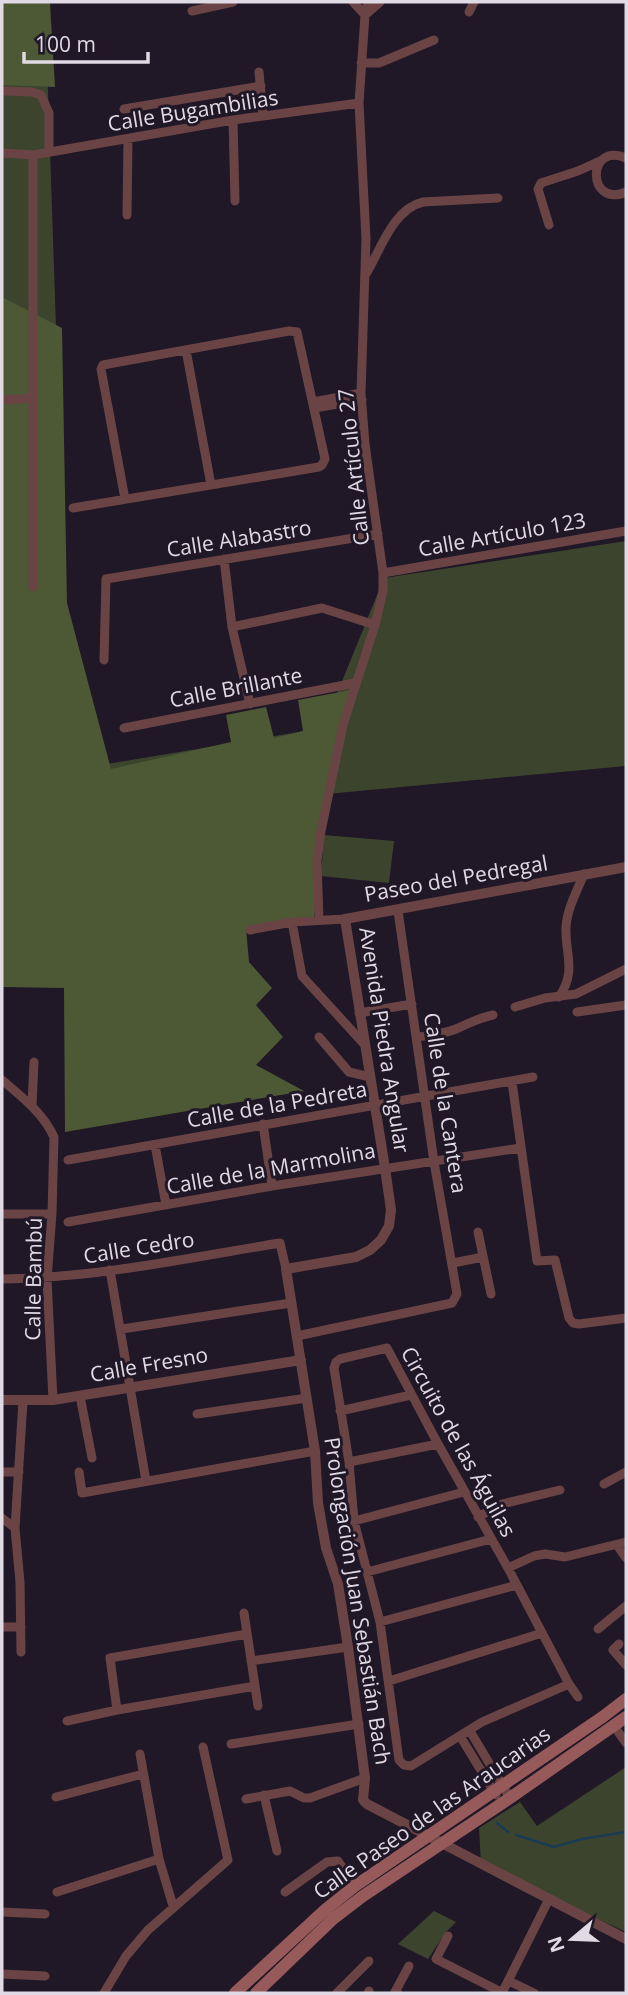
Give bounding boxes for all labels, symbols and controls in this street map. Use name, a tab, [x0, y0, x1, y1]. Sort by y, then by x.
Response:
scale bar	[24, 21, 149, 65]
text: 100 m	[35, 30, 96, 58]
street label: Calle Bugambilias	[106, 83, 280, 137]
street label: Calle Artículo 27	[331, 387, 375, 547]
street label: Calle Artículo 123	[416, 505, 588, 563]
street label: Calle Alabastro	[164, 513, 313, 563]
street label: Calle Brillante	[167, 660, 305, 714]
street label: Paseo del Pedregal	[362, 848, 550, 908]
street label: Avenida Piedra Angular	[353, 925, 417, 1155]
street label: Calle de la Cantera	[418, 1010, 474, 1195]
street label: Calle de la Pedreta	[185, 1074, 369, 1134]
street label: Calle de la Marmolina	[164, 1136, 377, 1200]
street label: Calle Bambú	[18, 1217, 48, 1341]
street label: Calle Cedro	[81, 1224, 196, 1270]
street label: Calle Fresno	[88, 1340, 210, 1388]
street label: Circuito de las Águilas	[395, 1341, 523, 1542]
street label: Prolongación Juan Sebastián Bach	[318, 1435, 398, 1767]
street label: Calle Paseo de las Araucarias	[307, 1720, 555, 1905]
north arrow	[537, 1904, 607, 1974]
text: N	[541, 1933, 571, 1956]

